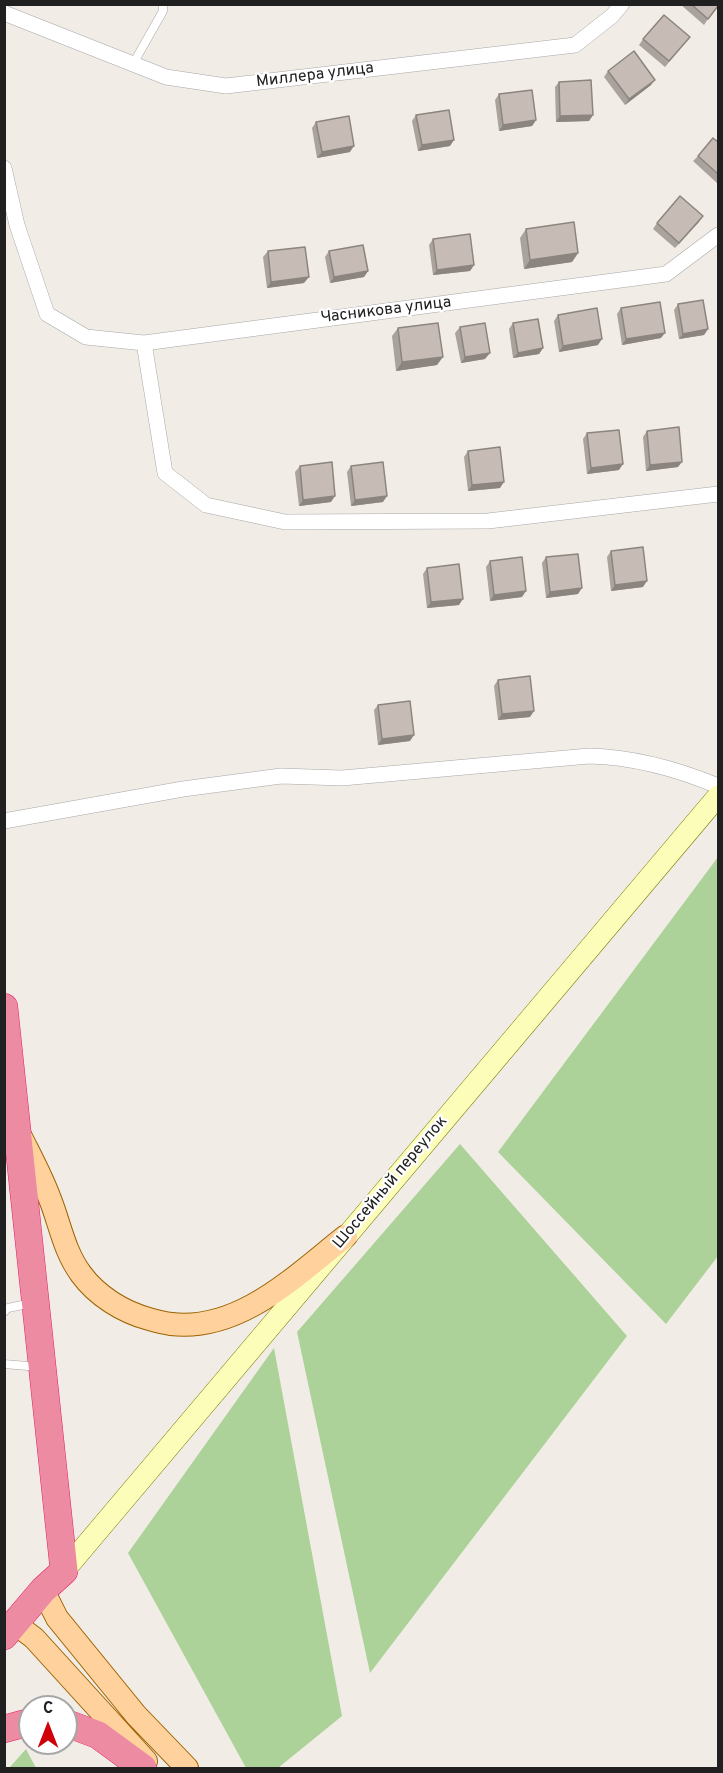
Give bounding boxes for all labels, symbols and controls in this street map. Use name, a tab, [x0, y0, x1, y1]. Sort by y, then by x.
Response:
street label: Миллера улица	[255, 59, 375, 93]
street label: Часникова улица	[320, 293, 452, 329]
street label: Шоссейный переулок	[330, 1113, 452, 1253]
north arrow	[18, 1695, 78, 1755]
text: С	[43, 1699, 53, 1719]

